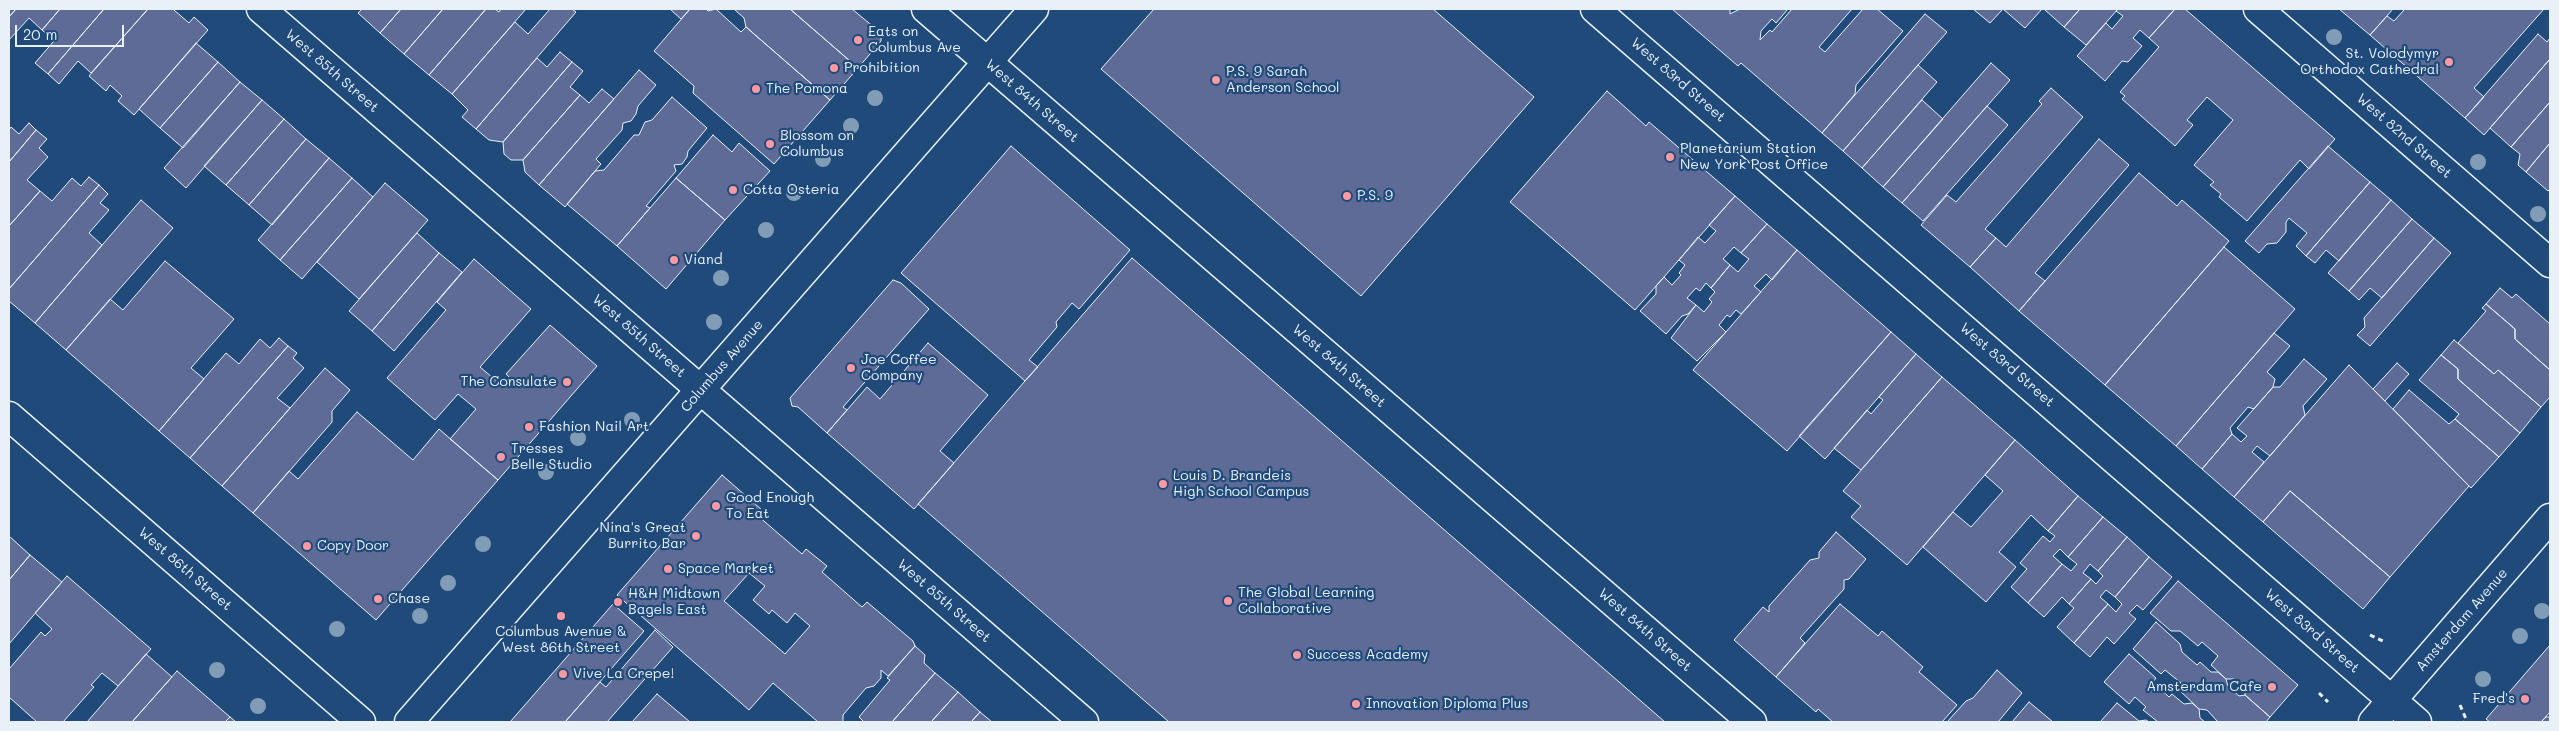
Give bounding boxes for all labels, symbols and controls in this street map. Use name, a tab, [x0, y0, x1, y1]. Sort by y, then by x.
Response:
scale bar	[18, 15, 126, 47]
text: 20 m	[23, 24, 57, 44]
place label: Eats on Columbus Ave	[868, 24, 961, 56]
street label: West 85th Street	[282, 26, 382, 116]
marker: Eats on Columbus Ave	[852, 34, 864, 46]
street label: West 83rd Street	[1627, 34, 1729, 126]
place label: St. Volodymyr Orthodox Cathedral	[2300, 46, 2439, 78]
street label: West 84th Street	[982, 56, 1082, 146]
marker: St. Volodymyr Orthodox Cathedral	[2443, 56, 2455, 68]
place label: Prohibition	[844, 60, 920, 76]
marker: Prohibition	[828, 62, 840, 74]
place label: P.S. 9 Sarah Anderson School	[1226, 64, 1339, 96]
marker: P.S. 9 Sarah Anderson School	[1210, 74, 1222, 86]
place label: The Pomona	[766, 81, 848, 97]
marker: The Pomona	[750, 83, 762, 95]
street label: West 82nd Street	[2353, 90, 2455, 182]
place label: Blossom on Columbus	[780, 128, 854, 160]
marker: Blossom on Columbus	[764, 138, 776, 150]
place label: Planetarium Station New York Post Office	[1680, 141, 1828, 174]
marker: Planetarium Station New York Post Office	[1664, 151, 1676, 163]
place label: Cotta Osteria	[743, 182, 840, 198]
marker: Cotta Osteria	[727, 184, 739, 196]
place label: P.S. 9	[1357, 188, 1393, 204]
marker: P.S. 9	[1341, 190, 1353, 202]
place label: Viand	[684, 252, 723, 268]
marker: Viand	[668, 254, 680, 266]
street label: West 85th Street	[589, 291, 689, 381]
street label: Columbus Avenue	[677, 316, 767, 416]
street label: West 83rd Street	[1956, 319, 2058, 411]
street label: West 84th Street	[1289, 321, 1389, 411]
place label: Joe Coffee Company	[861, 352, 937, 384]
marker: Joe Coffee Company	[845, 362, 857, 374]
place label: The Consulate	[461, 374, 557, 390]
marker: The Consulate	[561, 376, 573, 388]
place label: Fashion Nail Art	[539, 419, 649, 435]
marker: Fashion Nail Art	[523, 421, 535, 433]
place label: Tresses Belle Studio	[511, 441, 592, 474]
marker: Tresses Belle Studio	[495, 451, 507, 463]
place label: Louis D. Brandeis High School Campus	[1173, 468, 1309, 501]
marker: Louis D. Brandeis High School Campus	[1157, 478, 1169, 490]
place label: Good Enough To Eat	[726, 490, 814, 522]
marker: Good Enough To Eat	[710, 500, 722, 512]
place label: Nina's Great Burrito Bar	[600, 520, 686, 552]
street label: West 86th Street	[135, 524, 235, 614]
marker: Nina's Great Burrito Bar	[690, 530, 702, 542]
place label: Copy Door	[317, 538, 389, 554]
marker: Copy Door	[301, 540, 313, 552]
street label: West 85th Street	[894, 556, 994, 646]
place label: Space Market	[678, 561, 774, 577]
marker: Space Market	[662, 563, 674, 575]
street label: Amsterdam Avenue	[2413, 565, 2511, 675]
place label: The Global Learning Collaborative	[1238, 585, 1374, 618]
street label: West 84th Street	[1595, 585, 1695, 675]
street label: West 83rd Street	[2261, 585, 2363, 677]
place label: H&H Midtown Bagels East	[628, 586, 720, 618]
place label: Chase	[388, 591, 430, 607]
marker: Chase	[372, 593, 384, 605]
marker: The Global Learning Collaborative	[1222, 595, 1234, 607]
marker: H&H Midtown Bagels East	[612, 596, 624, 608]
marker: Columbus Avenue & West 86th Street	[555, 610, 567, 622]
place label: Columbus Avenue & West 86th Street	[495, 624, 627, 656]
place label: Success Academy	[1307, 647, 1428, 663]
marker: Success Academy	[1291, 649, 1303, 661]
place label: Vive La Crepe!	[573, 666, 674, 682]
marker: Vive La Crepe!	[557, 668, 569, 680]
place label: Amsterdam Cafe	[2146, 679, 2262, 695]
marker: Amsterdam Cafe	[2266, 681, 2278, 693]
place label: Fred's	[2473, 691, 2515, 707]
marker: Fred's	[2519, 693, 2531, 705]
place label: Innovation Diploma Plus	[1366, 696, 1528, 712]
marker: Innovation Diploma Plus	[1350, 698, 1362, 710]

